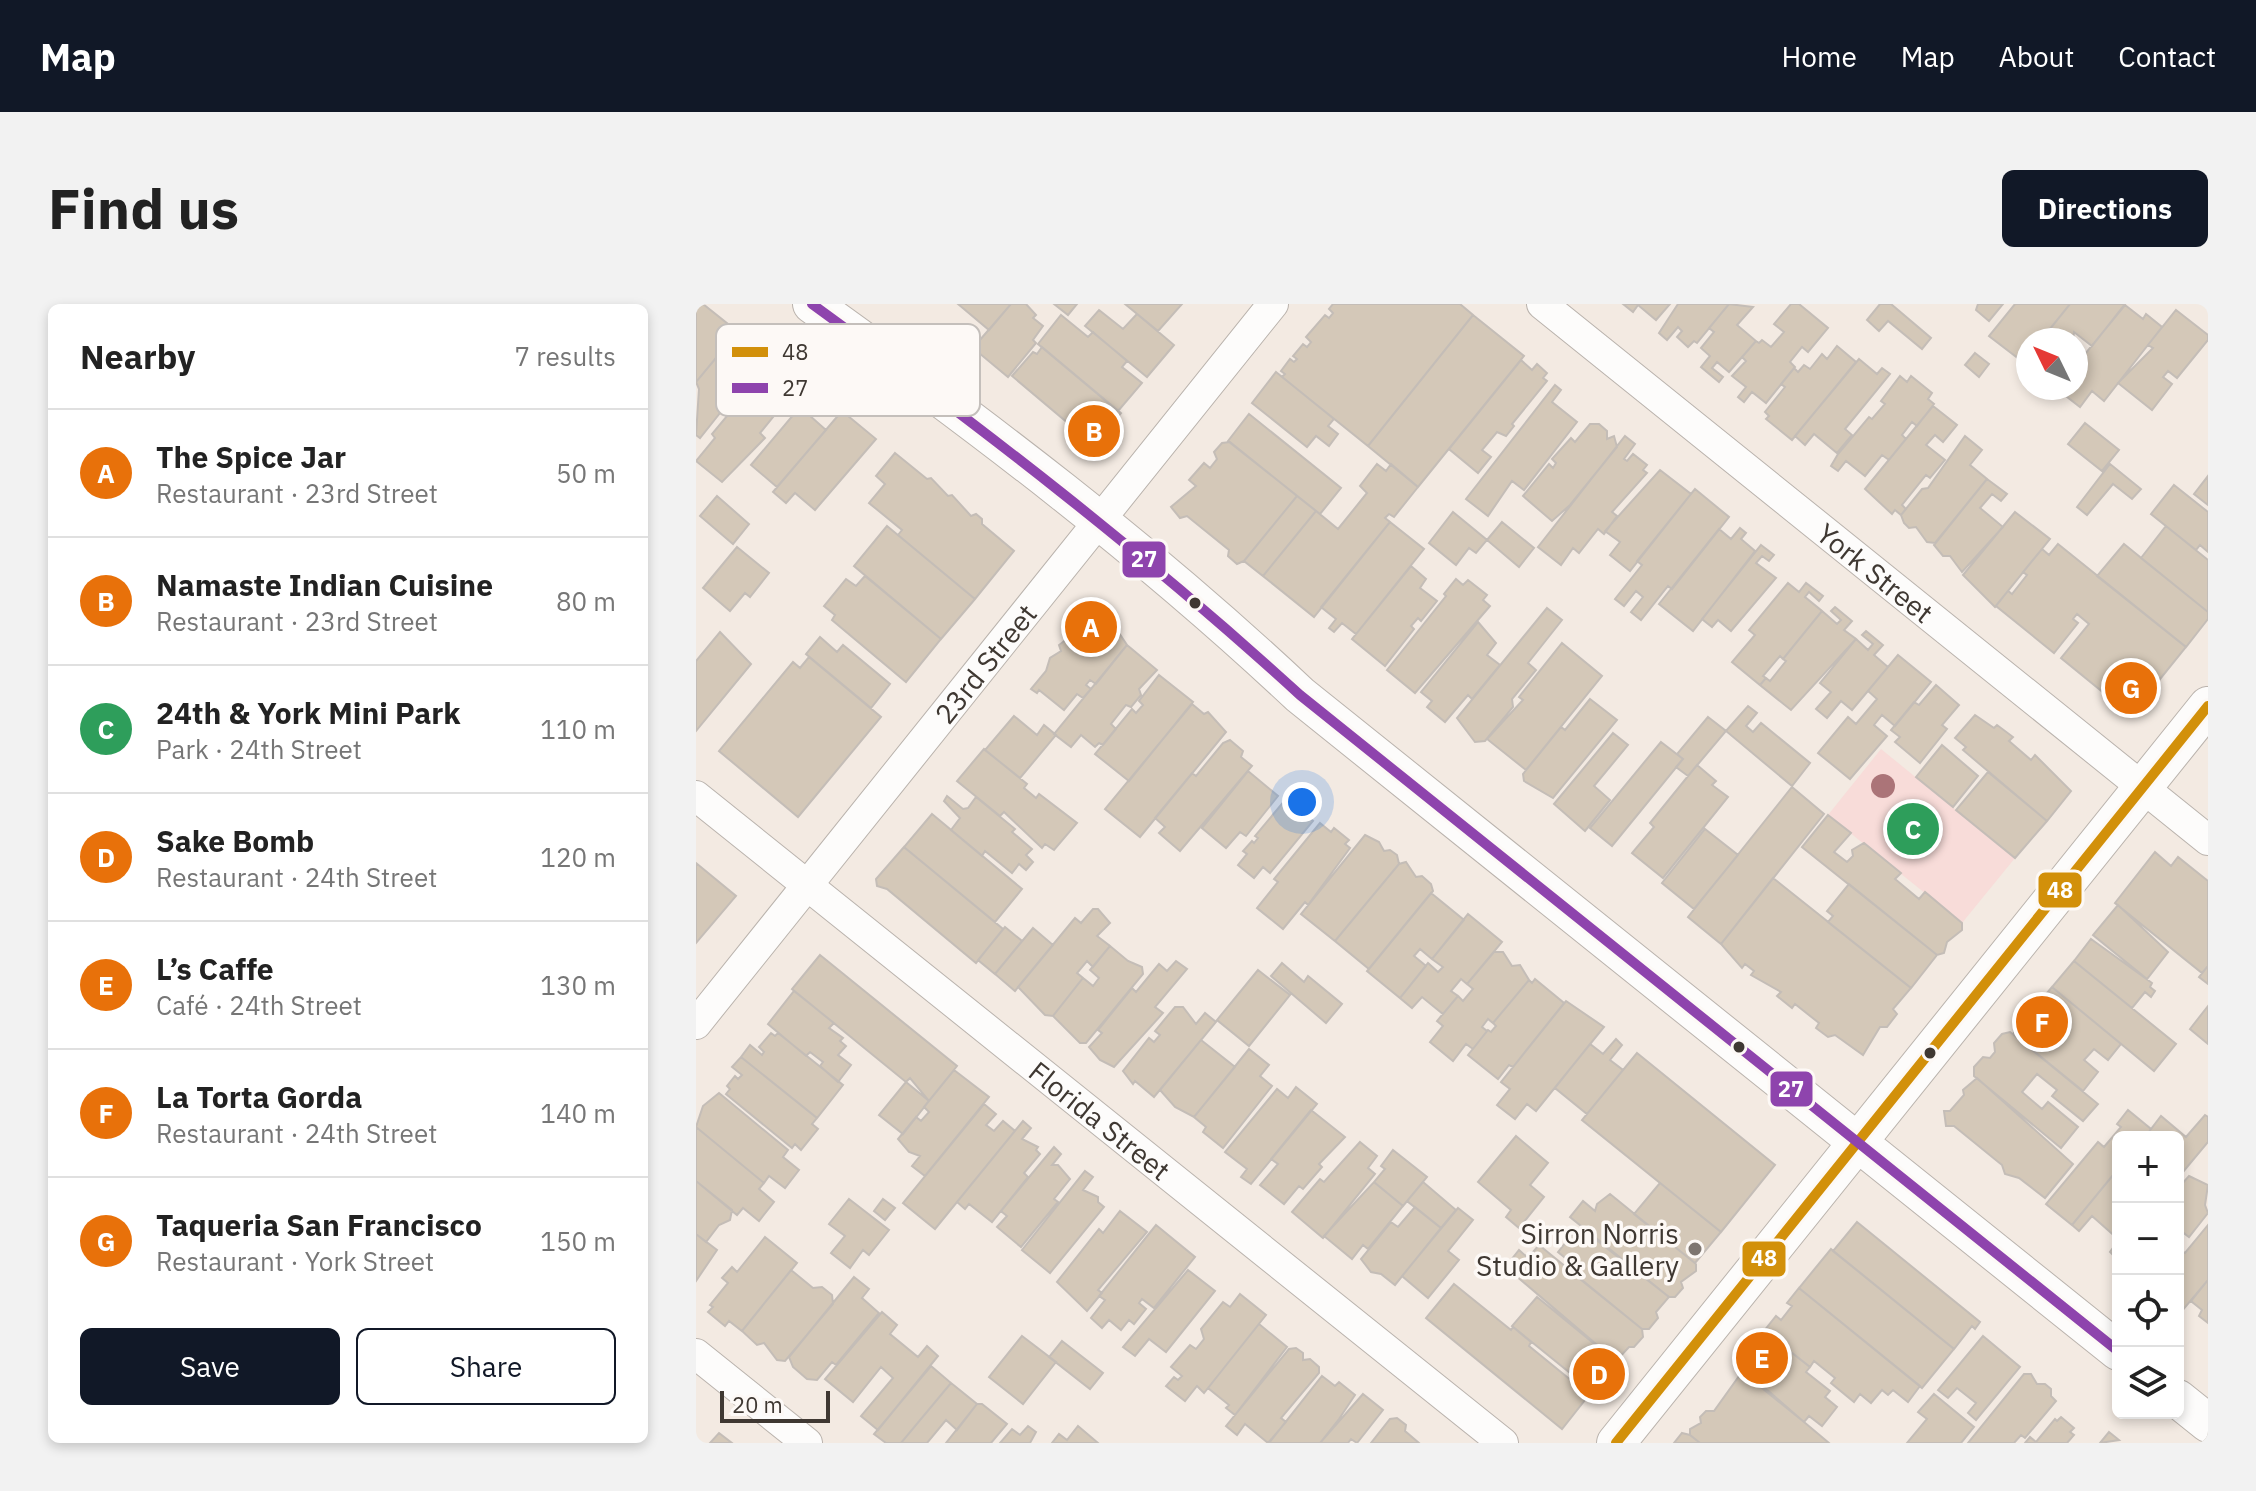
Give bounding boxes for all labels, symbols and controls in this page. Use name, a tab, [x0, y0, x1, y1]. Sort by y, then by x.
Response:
text: Map	[40, 32, 116, 81]
text: Home	[1781, 38, 1857, 75]
text: Map	[1901, 38, 1955, 75]
text: About	[1999, 38, 2074, 75]
text: Contact	[2118, 38, 2216, 75]
button: Directions	[2002, 170, 2208, 247]
text: Find us	[48, 172, 239, 244]
legend	[716, 324, 980, 416]
north arrow	[2016, 328, 2088, 400]
text: Nearby	[80, 334, 195, 378]
text: 48	[782, 337, 808, 366]
text: 7 results	[514, 339, 616, 373]
text: 27	[782, 373, 808, 402]
pin: B	[1068, 401, 1120, 461]
text: The Spice Jar	[156, 437, 346, 476]
text: A	[97, 456, 115, 490]
text: 50 m	[556, 456, 616, 490]
text: Restaurant · 23rd Street	[156, 476, 438, 510]
street label: York Street	[1810, 514, 1941, 630]
line badge: 27	[1121, 540, 1167, 579]
text: 27	[1131, 544, 1157, 573]
text: Namaste Indian Cuisine	[156, 565, 493, 604]
text: B	[97, 584, 115, 618]
text: 80 m	[556, 584, 616, 618]
unlabelled marker	[1187, 595, 1203, 611]
street label: 23rd Street	[926, 596, 1044, 731]
pin: A	[1065, 597, 1117, 657]
text: Restaurant · 23rd Street	[156, 604, 438, 638]
pin: G	[2105, 658, 2157, 718]
text: 24th & York Mini Park	[156, 693, 461, 732]
text: C	[98, 712, 114, 746]
text: 110 m	[540, 712, 616, 746]
text: Park · 24th Street	[156, 732, 362, 766]
your location	[1282, 782, 1322, 822]
pin: C	[1887, 799, 1939, 859]
text: Sake Bomb	[156, 821, 314, 860]
text: D	[97, 840, 115, 874]
text: 120 m	[540, 840, 616, 874]
text: Restaurant · 24th Street	[156, 860, 437, 894]
line badge: 48	[2037, 871, 2083, 909]
text: 48	[2047, 875, 2073, 904]
text: L’s Caffe	[156, 949, 274, 988]
text: E	[98, 968, 114, 1002]
text: 130 m	[540, 968, 616, 1002]
text: Café · 24th Street	[156, 988, 362, 1022]
pin: F	[2016, 992, 2068, 1052]
unlabelled marker	[1731, 1039, 1747, 1055]
unlabelled marker	[1922, 1045, 1938, 1061]
street label: Florida Street	[1022, 1052, 1178, 1188]
line badge: 27	[1769, 1070, 1814, 1108]
text: 27	[1778, 1074, 1804, 1103]
text: La Torta Gorda	[156, 1077, 362, 1116]
text: F	[98, 1096, 114, 1130]
text: 140 m	[540, 1096, 616, 1130]
text: Restaurant · 24th Street	[156, 1116, 437, 1150]
map controls	[2112, 1131, 2184, 1419]
button: +	[2112, 1131, 2184, 1203]
button: −	[2112, 1203, 2184, 1275]
text: Taqueria San Francisco	[156, 1205, 482, 1244]
place label: Sirron Norris Studio & Gallery	[1476, 1215, 1679, 1284]
text: G	[97, 1224, 115, 1258]
text: 150 m	[540, 1224, 616, 1258]
marker: Sirron Norris Studio & Gallery	[1686, 1240, 1704, 1258]
line badge: 48	[1741, 1240, 1787, 1278]
text: 48	[1751, 1243, 1777, 1272]
text: Restaurant · York Street	[156, 1244, 434, 1278]
button: locate	[2112, 1275, 2184, 1347]
button: Save	[80, 1328, 340, 1405]
button: Share	[356, 1328, 616, 1405]
pin: E	[1736, 1328, 1788, 1388]
pin: D	[1573, 1344, 1625, 1404]
button: layers	[2112, 1347, 2184, 1419]
scale bar	[720, 1387, 830, 1423]
text: 20 m	[732, 1390, 783, 1419]

